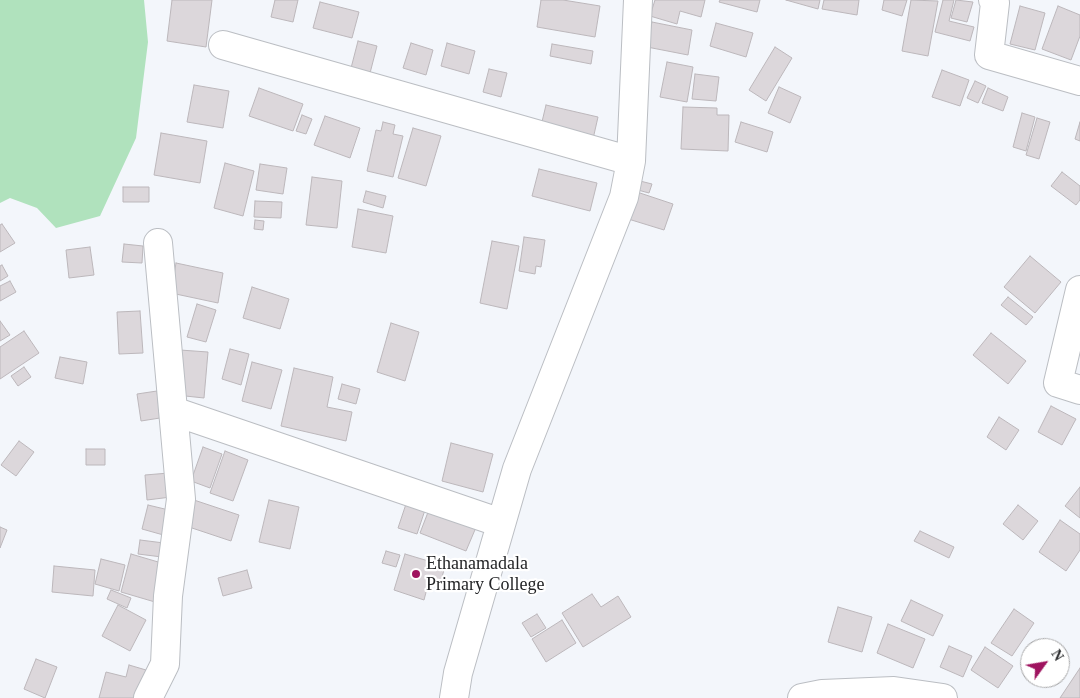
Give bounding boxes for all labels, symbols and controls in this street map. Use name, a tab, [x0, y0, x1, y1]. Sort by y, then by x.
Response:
place label: Ethanamadala Primary College	[426, 553, 544, 596]
marker: Ethanamadala Primary College	[410, 568, 422, 580]
north arrow	[1020, 638, 1070, 688]
text: N	[1048, 647, 1066, 664]

